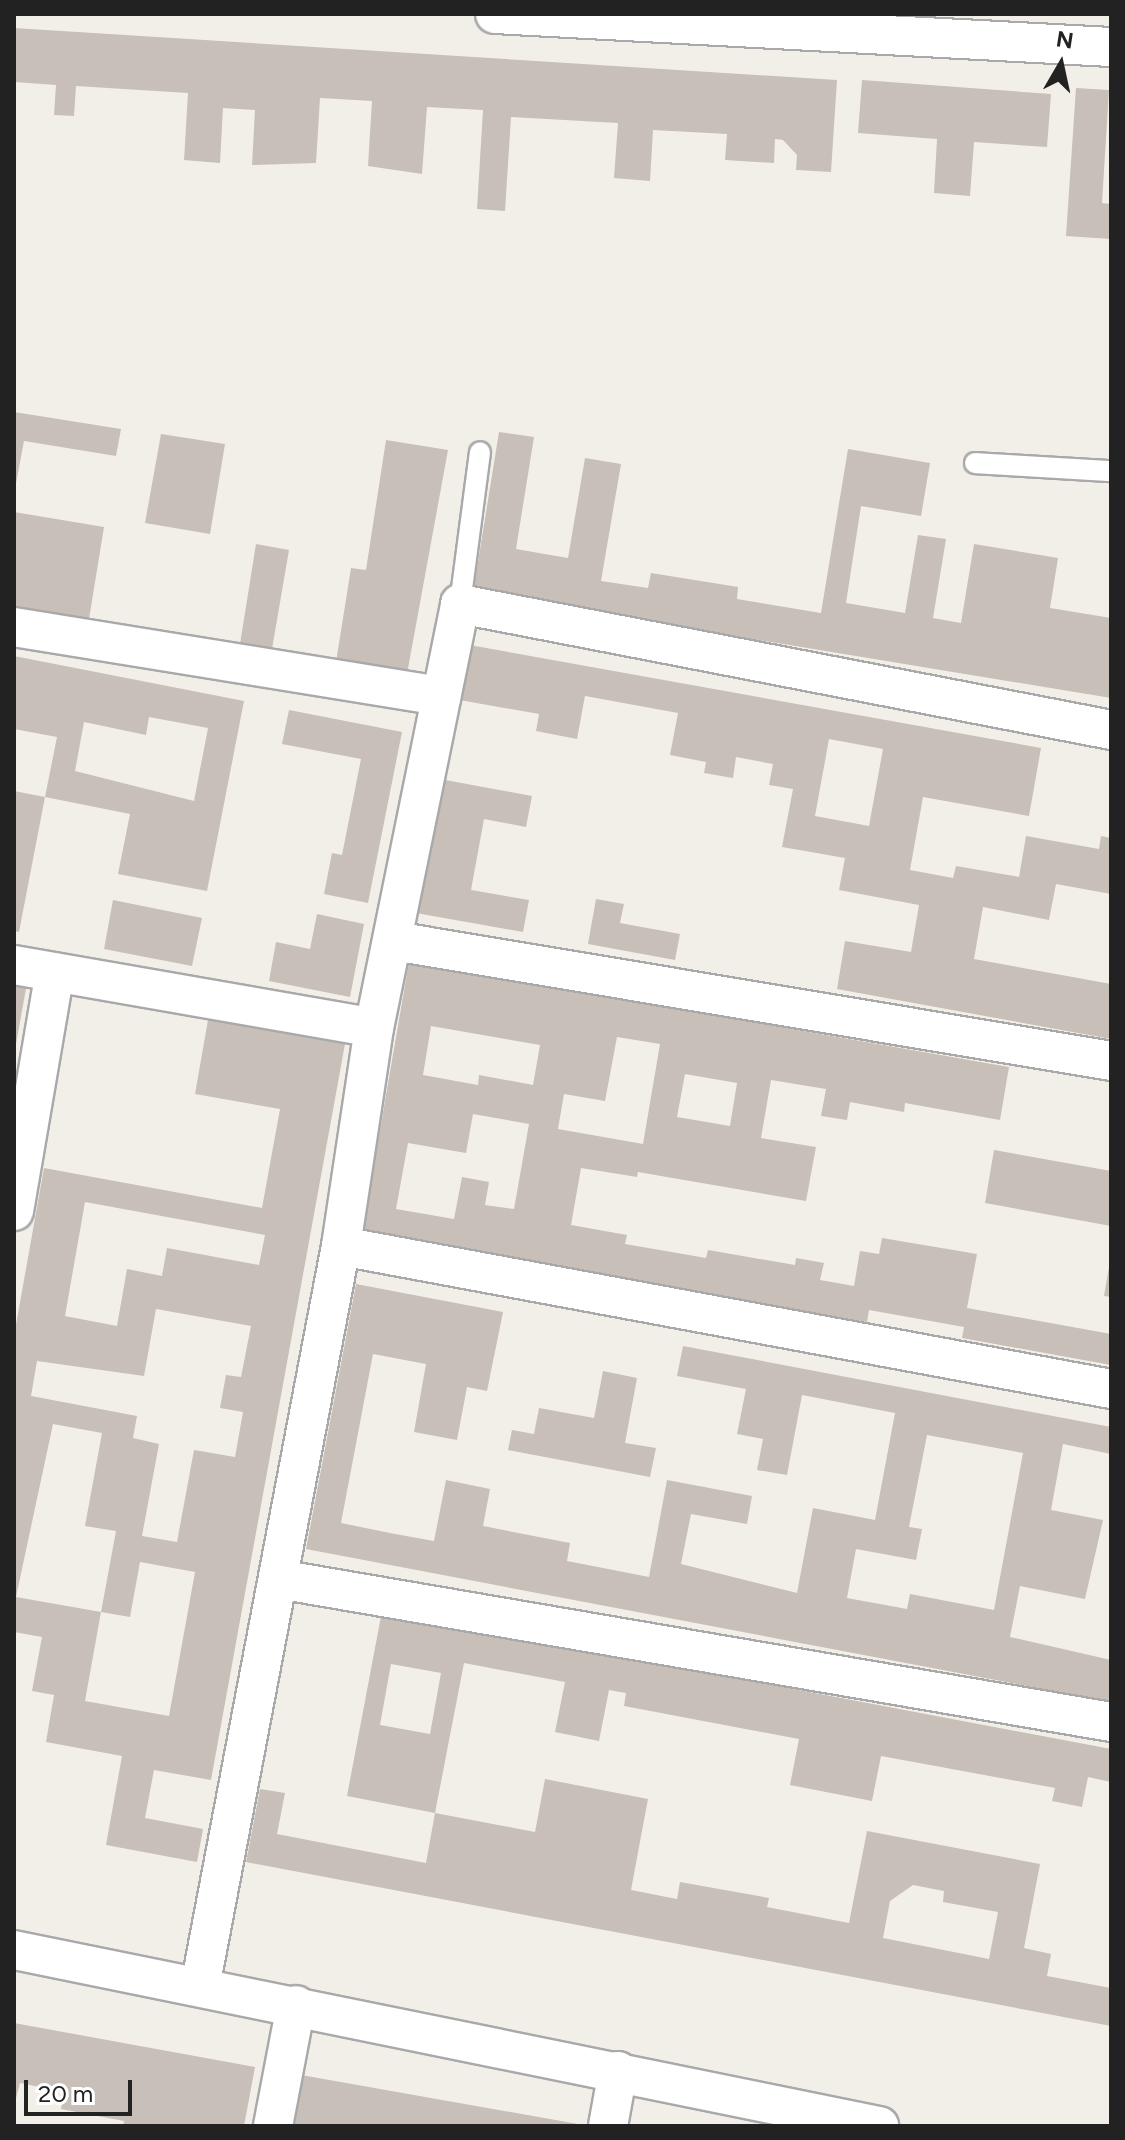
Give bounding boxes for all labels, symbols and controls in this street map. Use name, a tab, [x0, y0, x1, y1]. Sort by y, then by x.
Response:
north arrow	[1021, 24, 1101, 104]
text: N	[1054, 25, 1075, 54]
scale bar	[28, 2064, 136, 2114]
text: 20 m	[38, 2079, 93, 2108]

